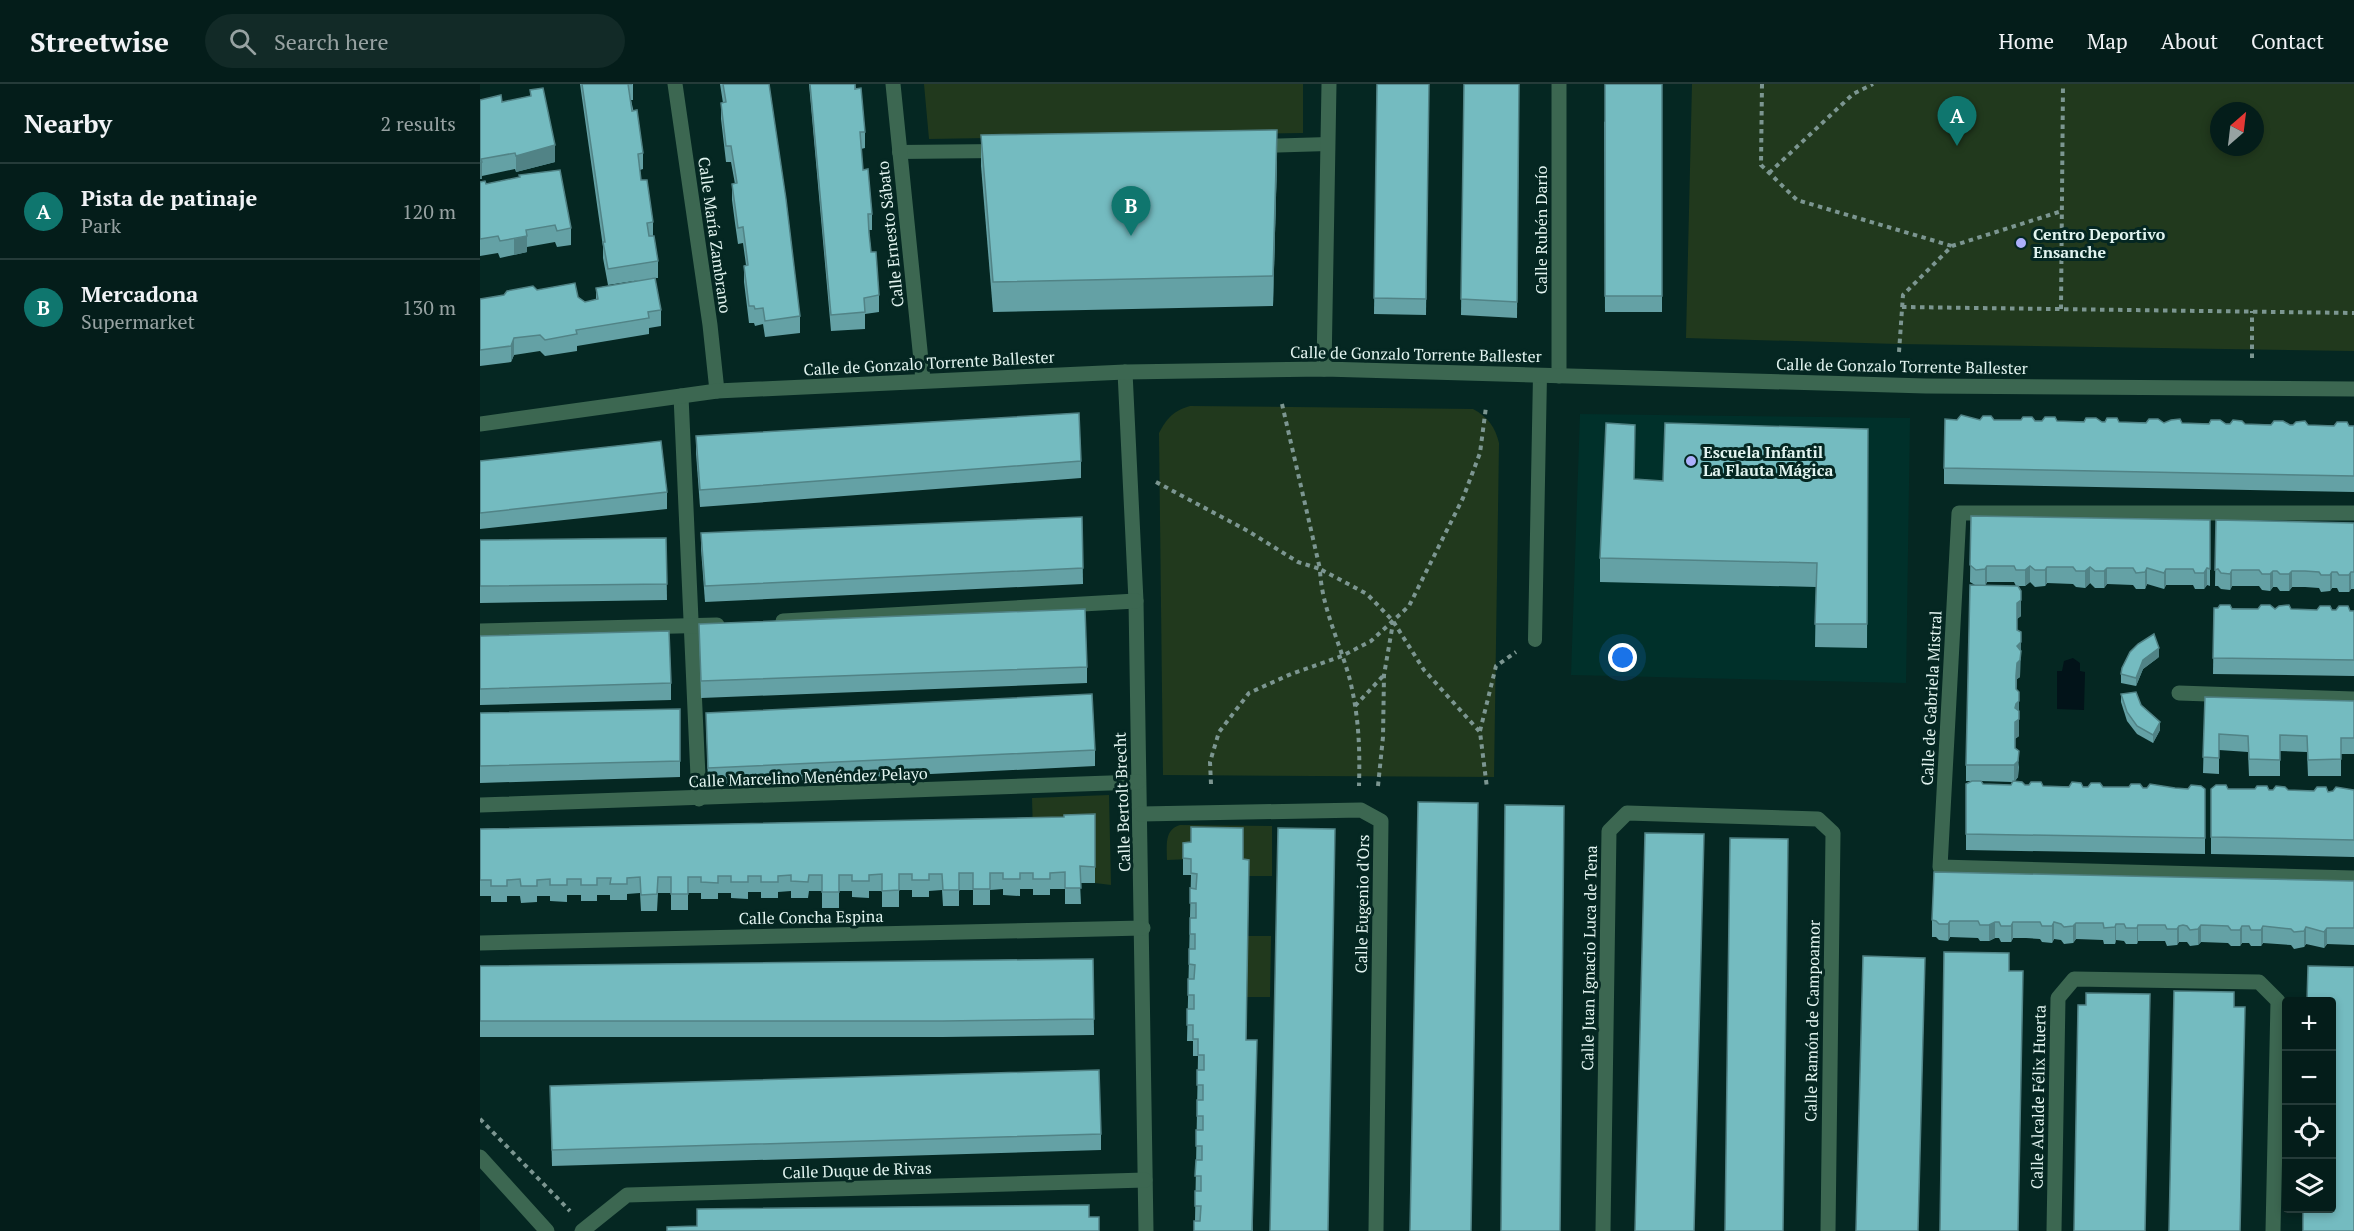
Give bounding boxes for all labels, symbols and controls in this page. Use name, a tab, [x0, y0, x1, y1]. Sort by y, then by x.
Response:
search box	[205, 14, 625, 68]
text: Streetwise	[30, 23, 169, 60]
icon: search	[226, 25, 259, 58]
text: Search here	[274, 27, 389, 56]
text: Home	[1998, 27, 2054, 55]
text: Map	[2087, 27, 2128, 55]
text: About	[2161, 27, 2218, 55]
text: Contact	[2251, 27, 2324, 55]
pin: A	[1938, 97, 1976, 146]
north arrow	[2210, 102, 2264, 156]
text: Nearby	[24, 106, 112, 140]
text: 2 results	[381, 110, 456, 137]
street label: Calle María Zambrano	[693, 155, 737, 315]
street label: Calle Ernesto Sábato	[871, 160, 909, 308]
street label: Calle Rubén Darío	[1530, 166, 1552, 294]
text: Pista de patinaje	[81, 183, 257, 212]
pin: B	[1112, 186, 1150, 236]
text: A	[36, 198, 51, 225]
text: 120 m	[402, 198, 456, 225]
text: Park	[81, 212, 121, 239]
place label: Centro Deportivo Ensanche	[2033, 223, 2166, 263]
marker: Centro Deportivo Ensanche	[2014, 236, 2028, 250]
text: Mercadona	[81, 279, 198, 308]
text: B	[37, 294, 50, 321]
text: 130 m	[402, 294, 456, 321]
text: Supermarket	[81, 308, 195, 335]
street label: Calle de Gonzalo Torrente Ballester	[1290, 341, 1543, 367]
street label: Calle de Gonzalo Torrente Ballester	[803, 345, 1056, 381]
street label: Calle de Gonzalo Torrente Ballester	[1776, 353, 2029, 379]
place label: Escuela Infantil La Flauta Mágica	[1703, 441, 1833, 481]
marker: Escuela Infantil La Flauta Mágica	[1684, 454, 1698, 468]
street label: Calle de Gabriela Mistral	[1915, 610, 1947, 786]
your location	[1608, 643, 1637, 672]
street label: Calle Bertolt Brecht	[1109, 731, 1135, 872]
street label: Calle Marcelino Menéndez Pelayo	[688, 762, 928, 792]
street label: Calle Eugenio d'Ors	[1350, 834, 1374, 974]
street label: Calle Juan Ignacio Luca de Tena	[1576, 845, 1602, 1071]
street label: Calle Concha Espina	[738, 905, 884, 929]
street label: Calle Ramón de Campoamor	[1799, 919, 1825, 1122]
map controls	[2282, 997, 2336, 1213]
button: +	[2282, 997, 2336, 1051]
street label: Calle Alcalde Félix Huerta	[2025, 1005, 2051, 1189]
button: −	[2282, 1051, 2336, 1105]
button: locate	[2282, 1105, 2336, 1159]
street label: Calle Duque de Rivas	[782, 1156, 932, 1184]
button: layers	[2282, 1159, 2336, 1213]

